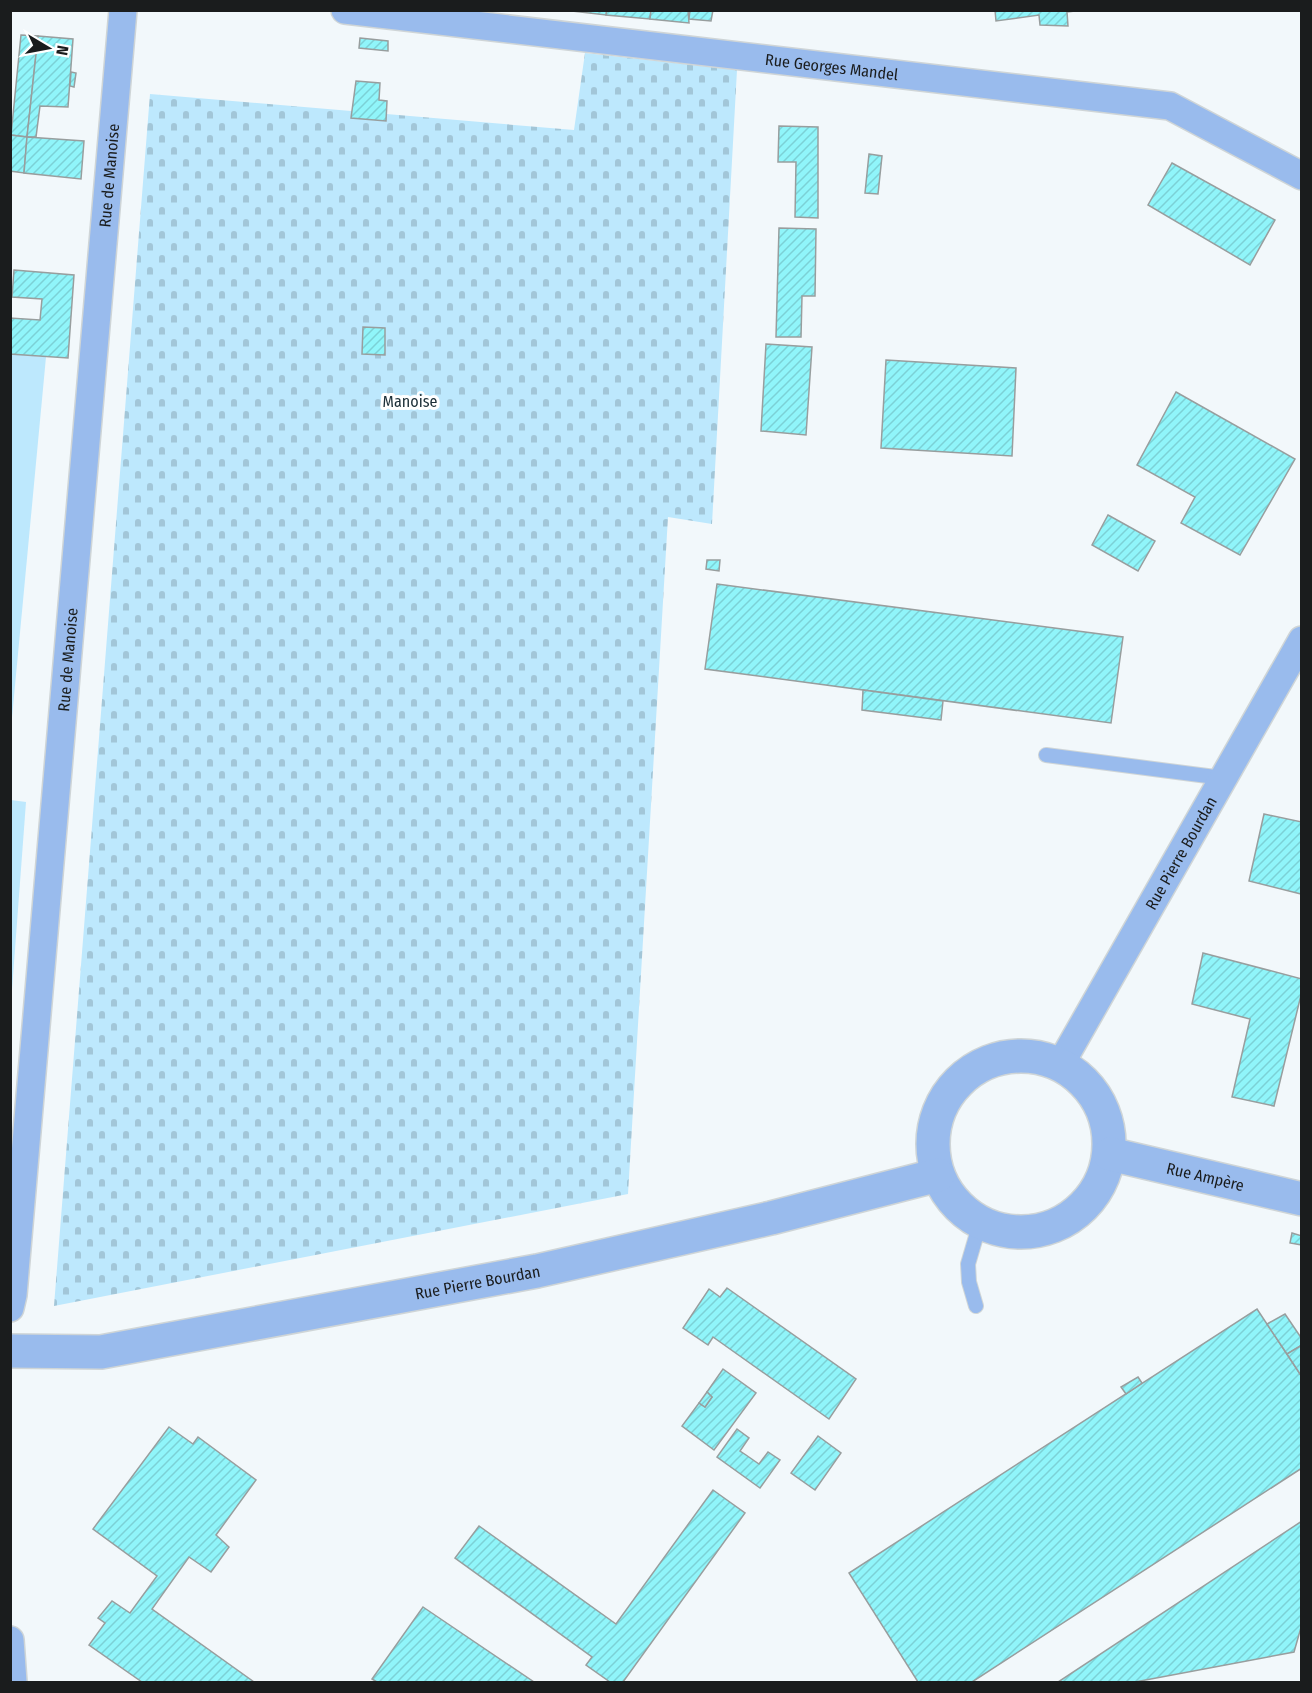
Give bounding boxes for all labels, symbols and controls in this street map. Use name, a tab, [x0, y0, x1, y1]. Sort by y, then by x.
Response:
north arrow	[18, 18, 78, 78]
text: N	[52, 44, 72, 57]
street label: Rue Georges Mandel	[764, 49, 899, 84]
street label: Rue de Manoise	[95, 123, 123, 228]
park label: Manoise	[383, 392, 438, 411]
street label: Rue de Manoise	[53, 607, 81, 712]
street label: Rue Pierre Bourdan	[1141, 793, 1220, 913]
street label: Rue Ampère	[1165, 1158, 1246, 1195]
street label: Rue Pierre Bourdan	[413, 1261, 542, 1303]

